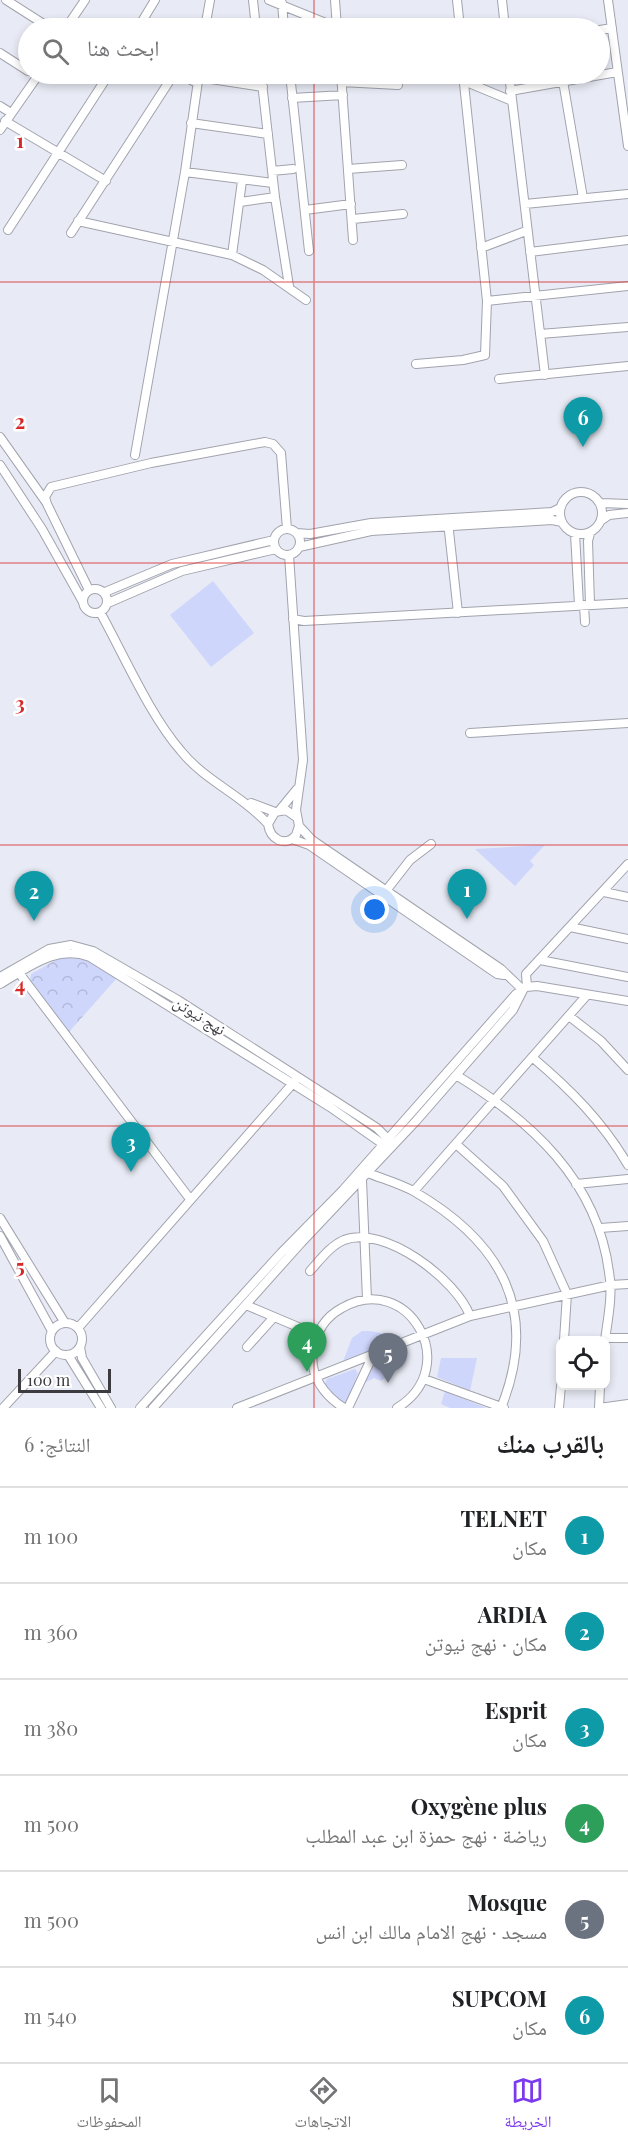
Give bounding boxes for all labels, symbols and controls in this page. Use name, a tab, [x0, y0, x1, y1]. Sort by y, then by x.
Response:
search box	[18, 18, 610, 84]
text: ابحث هنا	[87, 32, 160, 62]
icon: search	[39, 35, 72, 68]
text: 1	[16, 126, 24, 153]
pin: 6	[564, 398, 602, 447]
text: 2	[15, 407, 25, 434]
text: 3	[15, 689, 25, 716]
pin: 1	[448, 870, 486, 919]
pin: 2	[15, 872, 54, 921]
your location	[360, 895, 389, 924]
text: 4	[15, 970, 25, 997]
street label: نهج نيوتن	[169, 991, 230, 1040]
pin: 3	[112, 1122, 150, 1172]
text: 5	[15, 1252, 25, 1279]
pin: 4	[288, 1322, 326, 1372]
pin: 5	[368, 1334, 408, 1383]
map controls	[556, 1336, 610, 1390]
button: locate	[556, 1336, 610, 1390]
scale bar	[18, 1366, 111, 1394]
text: 100 m	[27, 1369, 70, 1390]
text: بالقرب منك	[496, 1425, 604, 1460]
text: النتائج: 6	[24, 1430, 91, 1457]
text: TELNET	[460, 1503, 547, 1533]
text: 100 m	[24, 1522, 78, 1549]
text: 1	[581, 1522, 588, 1549]
text: مكان	[512, 1533, 547, 1560]
text: ARDIA	[478, 1599, 547, 1629]
text: 360 m	[24, 1618, 78, 1645]
text: 2	[579, 1618, 590, 1645]
text: مكان · نهج نيوتن	[425, 1629, 547, 1656]
text: Esprit	[485, 1695, 547, 1725]
text: 380 m	[24, 1714, 78, 1741]
text: 3	[580, 1714, 589, 1741]
text: مكان	[512, 1725, 547, 1752]
text: Oxygène plus	[411, 1791, 547, 1821]
text: 500 m	[24, 1810, 79, 1837]
text: 4	[579, 1810, 590, 1837]
text: رياضة · نهج حمزة ابن عبد المطلب	[305, 1821, 547, 1848]
text: Mosque	[467, 1887, 547, 1917]
text: 500 m	[24, 1906, 79, 1933]
text: 5	[580, 1906, 589, 1933]
text: مسجد · نهج الامام مالك ابن انس	[315, 1917, 547, 1944]
text: SUPCOM	[452, 1983, 547, 2013]
text: 540 m	[24, 2002, 77, 2029]
text: 6	[579, 2002, 590, 2029]
text: مكان	[512, 2013, 547, 2040]
tab: المحفوظات	[77, 2074, 142, 2137]
tab: الاتجاهات	[295, 2074, 351, 2137]
tab: الخريطة	[504, 2074, 552, 2137]

